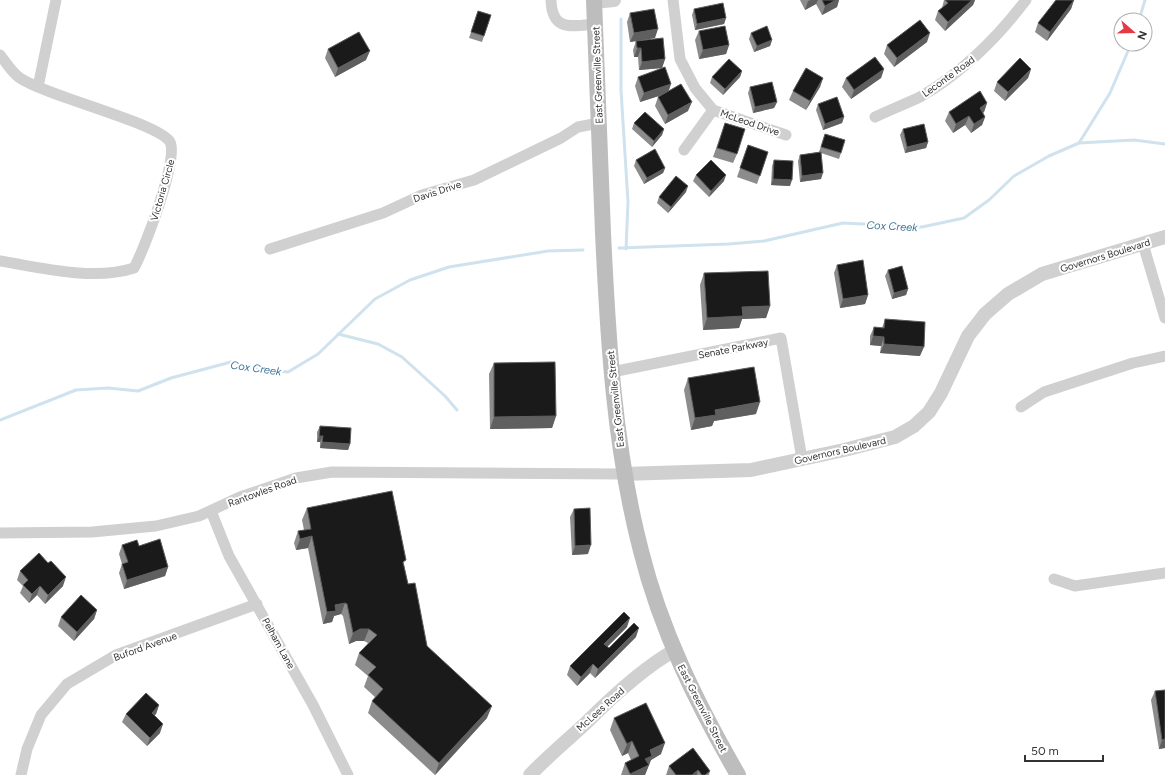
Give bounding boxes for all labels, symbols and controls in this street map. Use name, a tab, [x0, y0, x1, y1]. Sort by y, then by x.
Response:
north arrow	[1113, 12, 1153, 52]
street label: East Greenville Street	[589, 26, 606, 124]
text: N	[1134, 29, 1149, 41]
street label: Leconte Road	[919, 53, 977, 100]
street label: McLeod Drive	[719, 106, 782, 139]
street label: Victoria Circle	[147, 157, 178, 222]
street label: Davis Drive	[412, 177, 463, 205]
water label: Cox Creek	[866, 219, 919, 234]
street label: Governors Boulevard	[1059, 236, 1152, 275]
street label: Senate Parkway	[697, 335, 770, 362]
street label: East Greenville Street	[604, 350, 627, 448]
water label: Cox Creek	[230, 358, 283, 379]
street label: Governors Boulevard	[793, 434, 887, 467]
street label: Rantowles Road	[226, 473, 298, 510]
street label: Pelham Lane	[259, 615, 298, 672]
street label: Buford Avenue	[112, 629, 179, 664]
street label: East Greenville Street	[675, 662, 731, 755]
street label: McLees Road	[574, 684, 627, 734]
scale bar	[1025, 737, 1103, 763]
text: 50 m	[1031, 744, 1059, 758]

